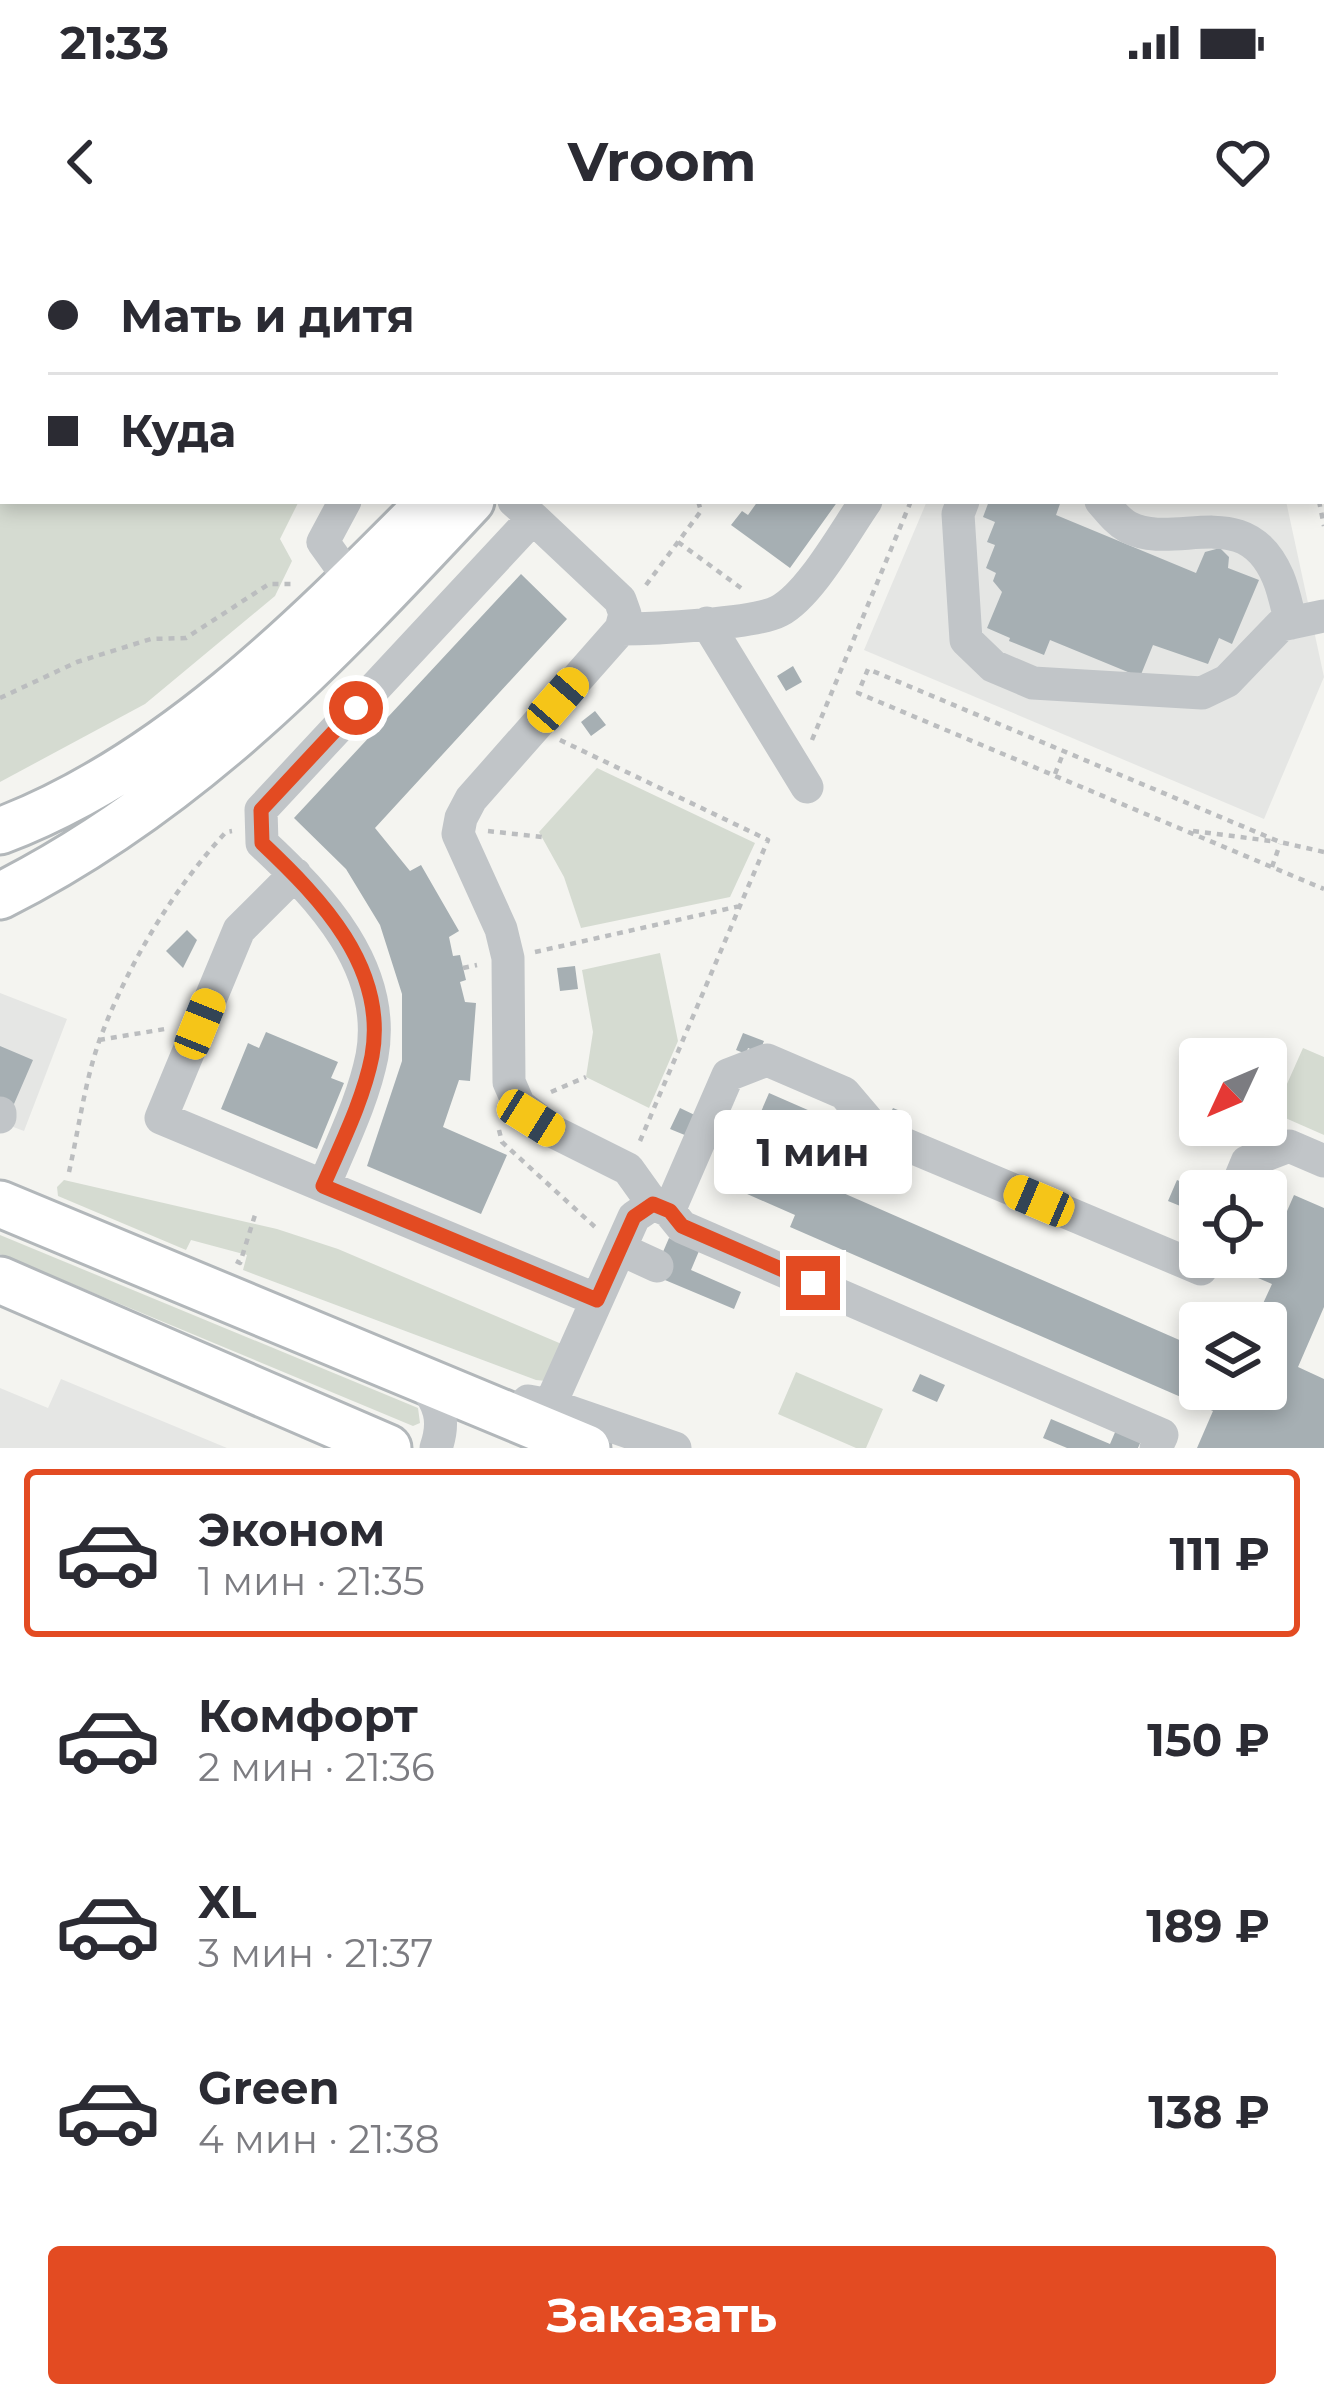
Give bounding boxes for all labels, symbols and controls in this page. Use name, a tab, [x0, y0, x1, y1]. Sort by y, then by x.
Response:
text: 21:33	[60, 15, 169, 70]
icon: back	[48, 129, 114, 195]
text: Vroom	[568, 129, 756, 195]
icon: heart	[1210, 129, 1276, 195]
text: Мать и дитя	[120, 288, 415, 343]
text: Куда	[120, 403, 236, 458]
car	[521, 661, 595, 739]
route start	[329, 681, 383, 735]
car	[170, 984, 230, 1064]
north arrow	[1179, 1038, 1287, 1146]
map controls	[1179, 1038, 1287, 1410]
car	[491, 1084, 571, 1152]
callout: 1 мин	[714, 1109, 912, 1193]
text: 1 мин	[757, 1128, 869, 1176]
car	[999, 1170, 1079, 1232]
button: locate	[1179, 1170, 1287, 1278]
route end	[786, 1256, 840, 1310]
button: layers	[1179, 1302, 1287, 1410]
icon: car	[54, 1499, 162, 1607]
text: Эконом	[198, 1502, 385, 1557]
text: 111 ₽	[1169, 1526, 1270, 1581]
text: 1 мин · 21:35	[198, 1557, 425, 1605]
icon: car	[54, 1685, 162, 1793]
text: Комфорт	[198, 1688, 418, 1743]
text: 150 ₽	[1147, 1712, 1270, 1767]
text: 2 мин · 21:36	[198, 1743, 435, 1791]
icon: car	[54, 1871, 162, 1979]
text: XL	[198, 1874, 256, 1929]
text: 189 ₽	[1146, 1898, 1270, 1953]
text: 3 мин · 21:37	[198, 1929, 433, 1977]
icon: car	[54, 2057, 162, 2165]
text: Green	[198, 2060, 340, 2115]
text: 138 ₽	[1148, 2084, 1270, 2139]
text: 4 мин · 21:38	[198, 2115, 440, 2163]
button: Заказать	[48, 2246, 1276, 2384]

